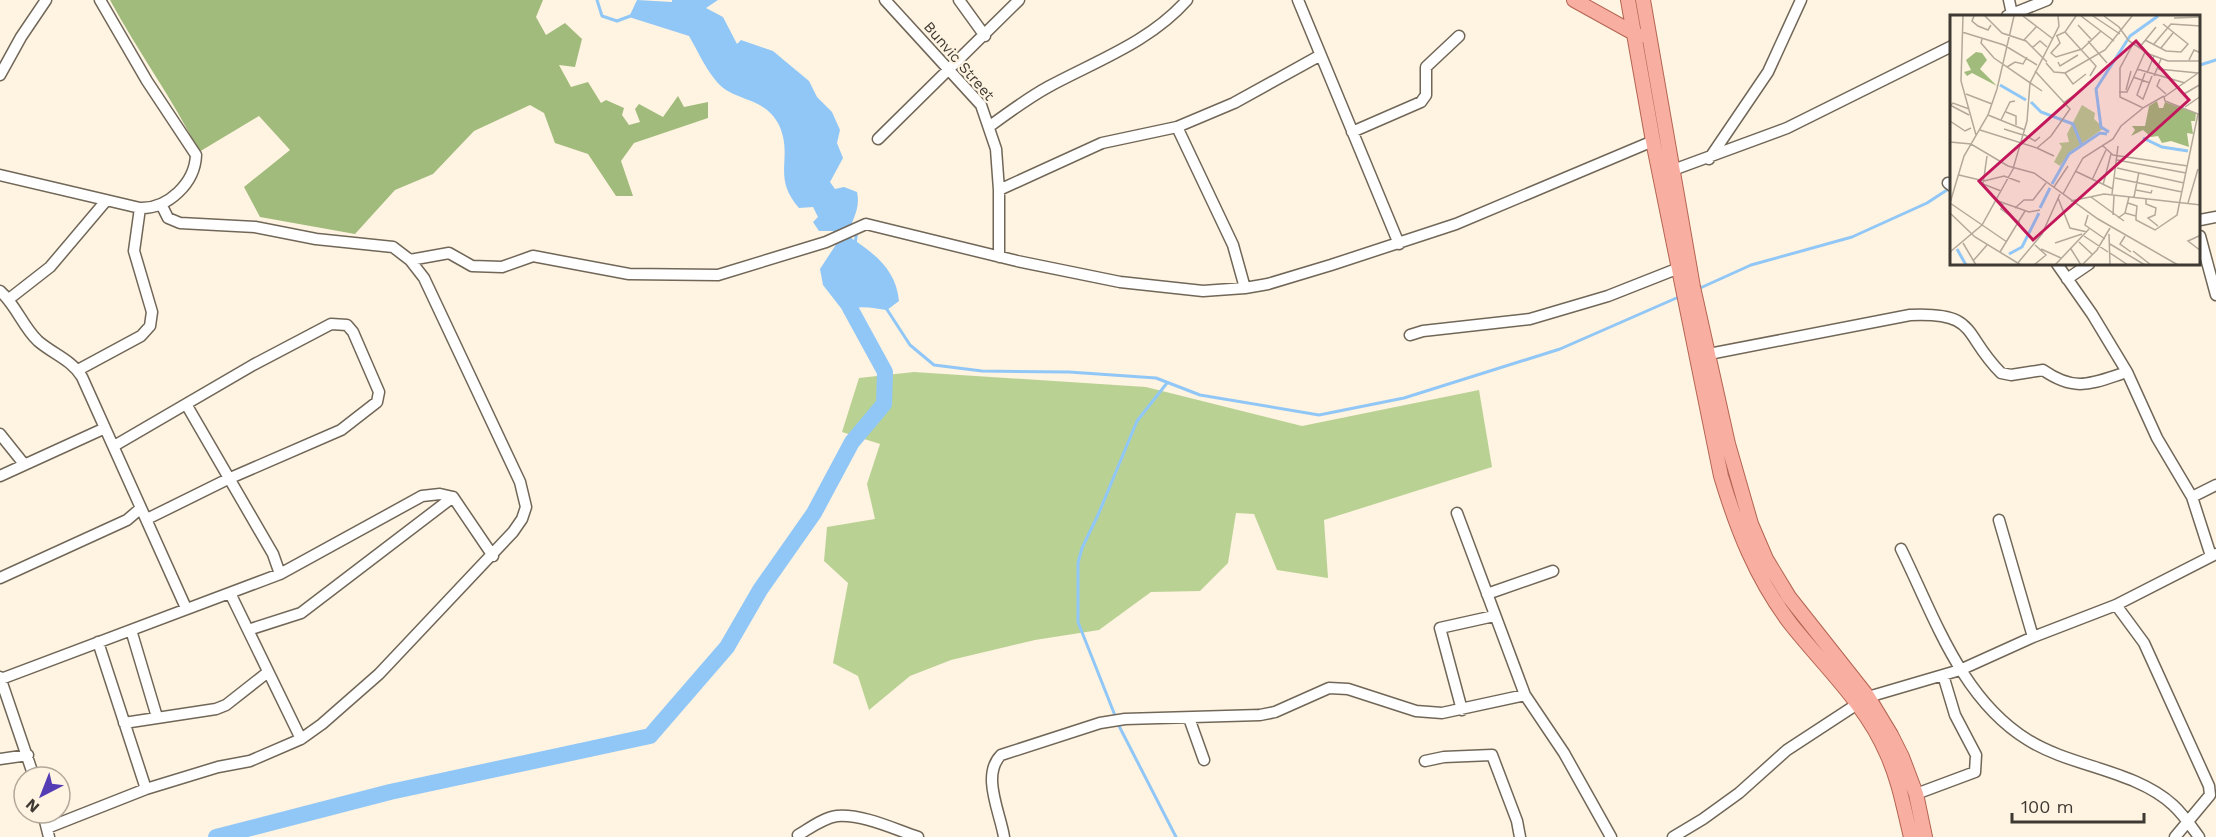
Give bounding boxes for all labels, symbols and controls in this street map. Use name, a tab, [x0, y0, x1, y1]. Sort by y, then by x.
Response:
inset map	[1950, 15, 2201, 266]
street label: Bunvic Street	[920, 18, 999, 105]
north arrow	[12, 765, 72, 825]
scale bar	[2012, 786, 2144, 824]
text: N	[22, 795, 43, 817]
text: 100 m	[2021, 796, 2074, 817]

